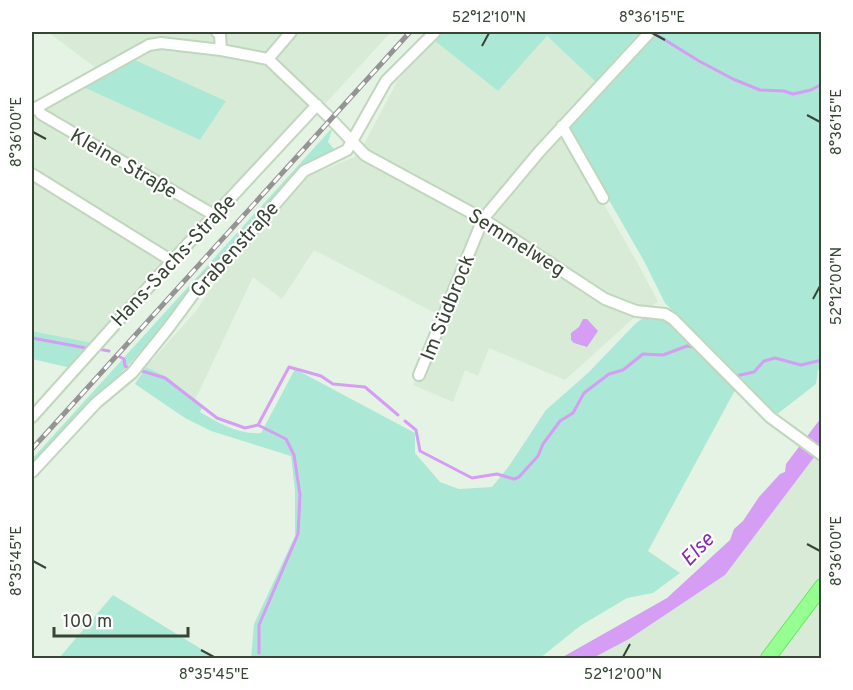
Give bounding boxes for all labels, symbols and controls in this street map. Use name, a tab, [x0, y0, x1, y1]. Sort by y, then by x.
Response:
text: 52°12'10"N	[452, 9, 526, 28]
text: 8°36'15"E	[619, 9, 685, 28]
text: 8°36'15"E	[828, 89, 847, 155]
text: 8°36'00"E	[8, 97, 27, 167]
street label: Kleine Straße	[65, 124, 181, 206]
street label: Hans-Sachs-Straße	[106, 190, 243, 333]
street label: Grabenstraße	[185, 197, 286, 304]
street label: Semmelweg	[463, 204, 569, 284]
text: 52°12'00"N	[828, 247, 847, 325]
street label: Im Südbrock	[416, 251, 482, 365]
text: 8°36'00"E	[828, 516, 847, 586]
text: 8°35'45"E	[8, 526, 27, 596]
water label: Else	[675, 526, 722, 573]
scale bar	[54, 600, 188, 638]
text: 100 m	[63, 611, 112, 634]
text: 8°35'45"E	[179, 666, 249, 685]
text: 52°12'00"N	[584, 666, 662, 685]

